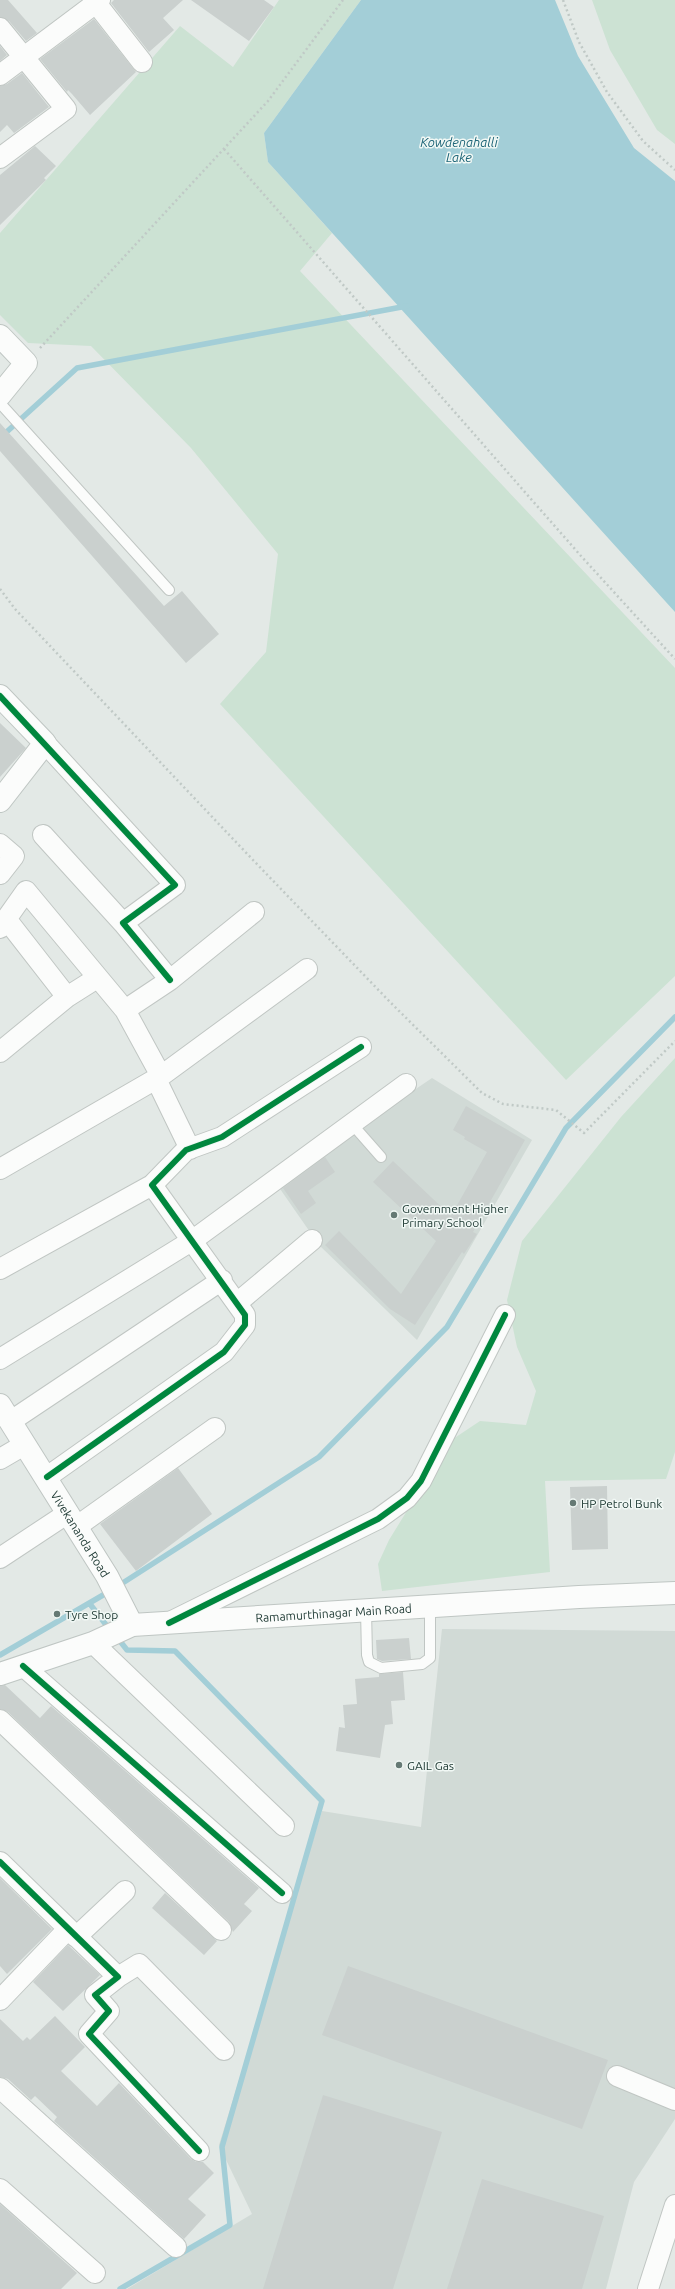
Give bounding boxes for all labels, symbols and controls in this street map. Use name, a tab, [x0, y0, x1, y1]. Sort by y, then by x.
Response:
water label: Kowdenahalli Lake	[420, 135, 499, 164]
place label: Government Higher Primary School	[402, 1202, 509, 1229]
marker: Government Higher Primary School	[389, 1210, 399, 1220]
street label: Vivekananda Road	[49, 1488, 112, 1579]
place label: HP Petrol Bunk	[581, 1497, 662, 1510]
marker: HP Petrol Bunk	[568, 1498, 578, 1508]
street label: Ramamurthinagar Main Road	[255, 1601, 412, 1624]
place label: Tyre Shop	[65, 1608, 118, 1621]
marker: Tyre Shop	[52, 1609, 62, 1619]
place label: GAIL Gas	[407, 1759, 454, 1772]
marker: GAIL Gas	[394, 1760, 404, 1770]

